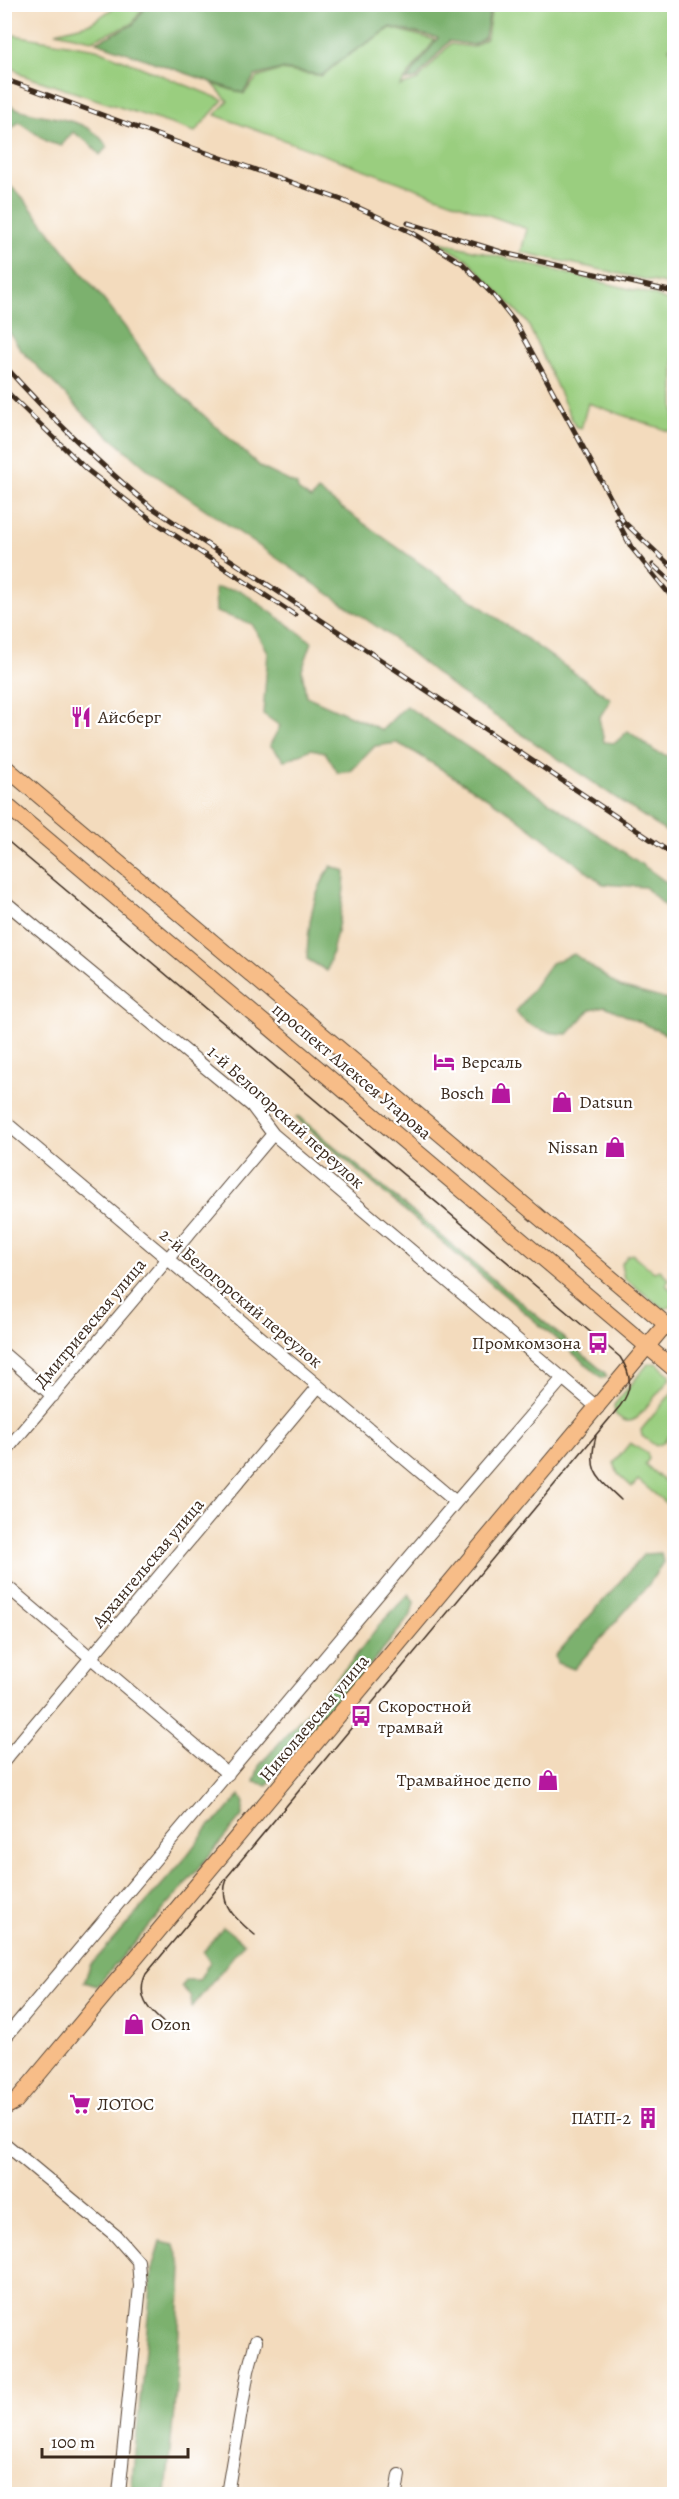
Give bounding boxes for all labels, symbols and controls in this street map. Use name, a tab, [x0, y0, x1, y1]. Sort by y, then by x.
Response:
restaurant icon: Айсберг	[69, 705, 93, 729]
place label: Айсберг	[97, 705, 162, 729]
street label: проспект Алексея Угарова	[267, 997, 437, 1145]
street label: 1-й Белогорский переулок	[202, 1040, 370, 1194]
hotel icon: Версаль	[432, 1050, 456, 1074]
place label: Версаль	[461, 1050, 522, 1074]
place label: Bosch	[440, 1081, 484, 1105]
shop icon: Bosch	[489, 1081, 513, 1105]
shop icon: Datsun	[550, 1090, 574, 1114]
place label: Datsun	[579, 1090, 633, 1114]
place label: Nissan	[547, 1135, 598, 1159]
shop icon: Nissan	[603, 1135, 627, 1159]
street label: 2-й Белогорский переулок	[154, 1223, 328, 1373]
street label: Дмитриевская улица	[29, 1253, 152, 1393]
place label: Промкомзона	[472, 1331, 582, 1355]
bus stop icon: Промкомзона	[586, 1331, 610, 1355]
street label: Архангельская улица	[86, 1493, 210, 1634]
street label: Николаевская улица	[254, 1649, 375, 1787]
place label: Скоростной трамвай	[378, 1694, 472, 1739]
bus stop icon: Скоростной трамвай	[349, 1704, 373, 1728]
place label: Трамвайное депо	[397, 1768, 531, 1792]
shop icon: Трамвайное депо	[536, 1768, 560, 1792]
shop icon: Ozon	[122, 2012, 146, 2036]
place label: Ozon	[151, 2012, 191, 2036]
supermarket icon: ЛОТОС	[68, 2092, 92, 2116]
place label: ЛОТОС	[97, 2092, 154, 2116]
place label: ПАТП-2	[571, 2106, 631, 2130]
building icon: ПАТП-2	[636, 2106, 660, 2130]
scale bar	[42, 2421, 188, 2459]
text: 100 m	[51, 2430, 95, 2454]

